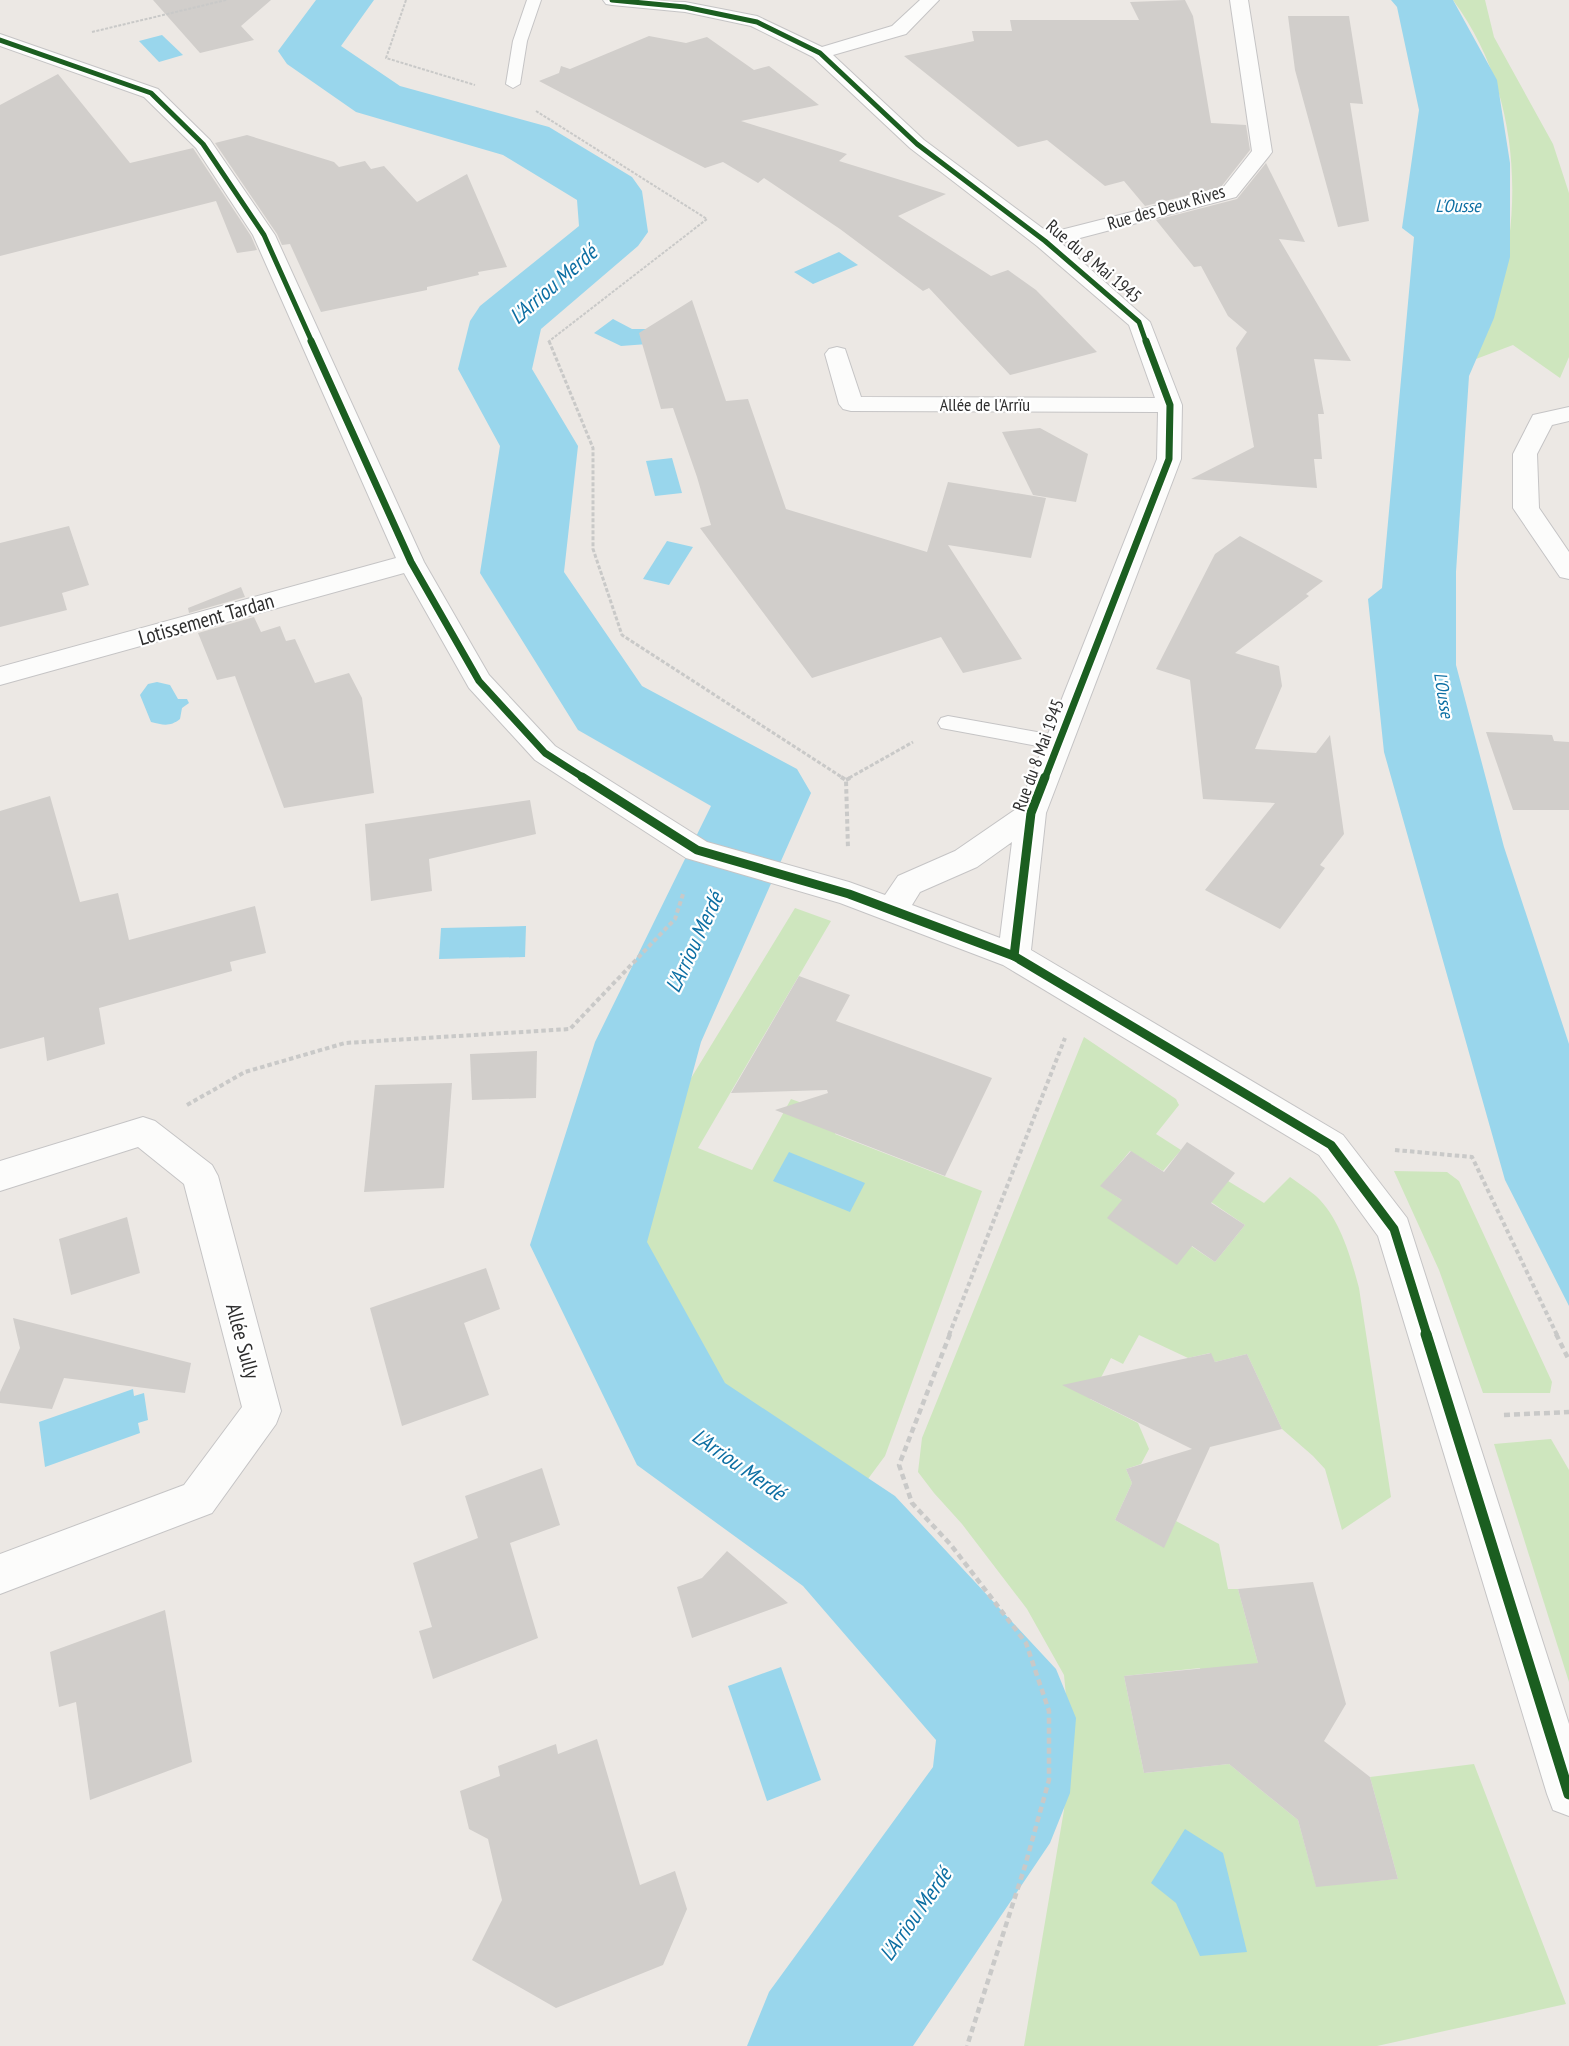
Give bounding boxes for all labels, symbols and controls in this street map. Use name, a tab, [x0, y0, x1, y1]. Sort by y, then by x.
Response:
street label: Rue des Deux Rives	[1104, 179, 1228, 235]
water label: L'Ousse	[1435, 194, 1482, 217]
street label: Rue du 8 Mai 1945	[1041, 214, 1147, 308]
water label: L'Arriou Merdé	[503, 237, 604, 330]
street label: Allée de l'Arrïu	[940, 393, 1030, 416]
street label: Lotissement Tardan	[135, 587, 277, 651]
water label: L'Ousse	[1429, 671, 1459, 721]
street label: Rue du 8 Mai 1945	[1007, 696, 1069, 814]
water label: L'Arriou Merdé	[659, 886, 730, 997]
street label: Allée Sully	[220, 1300, 266, 1382]
water label: L'Arriou Merdé	[687, 1422, 793, 1507]
water label: L'Arriou Merdé	[873, 1860, 958, 1966]

